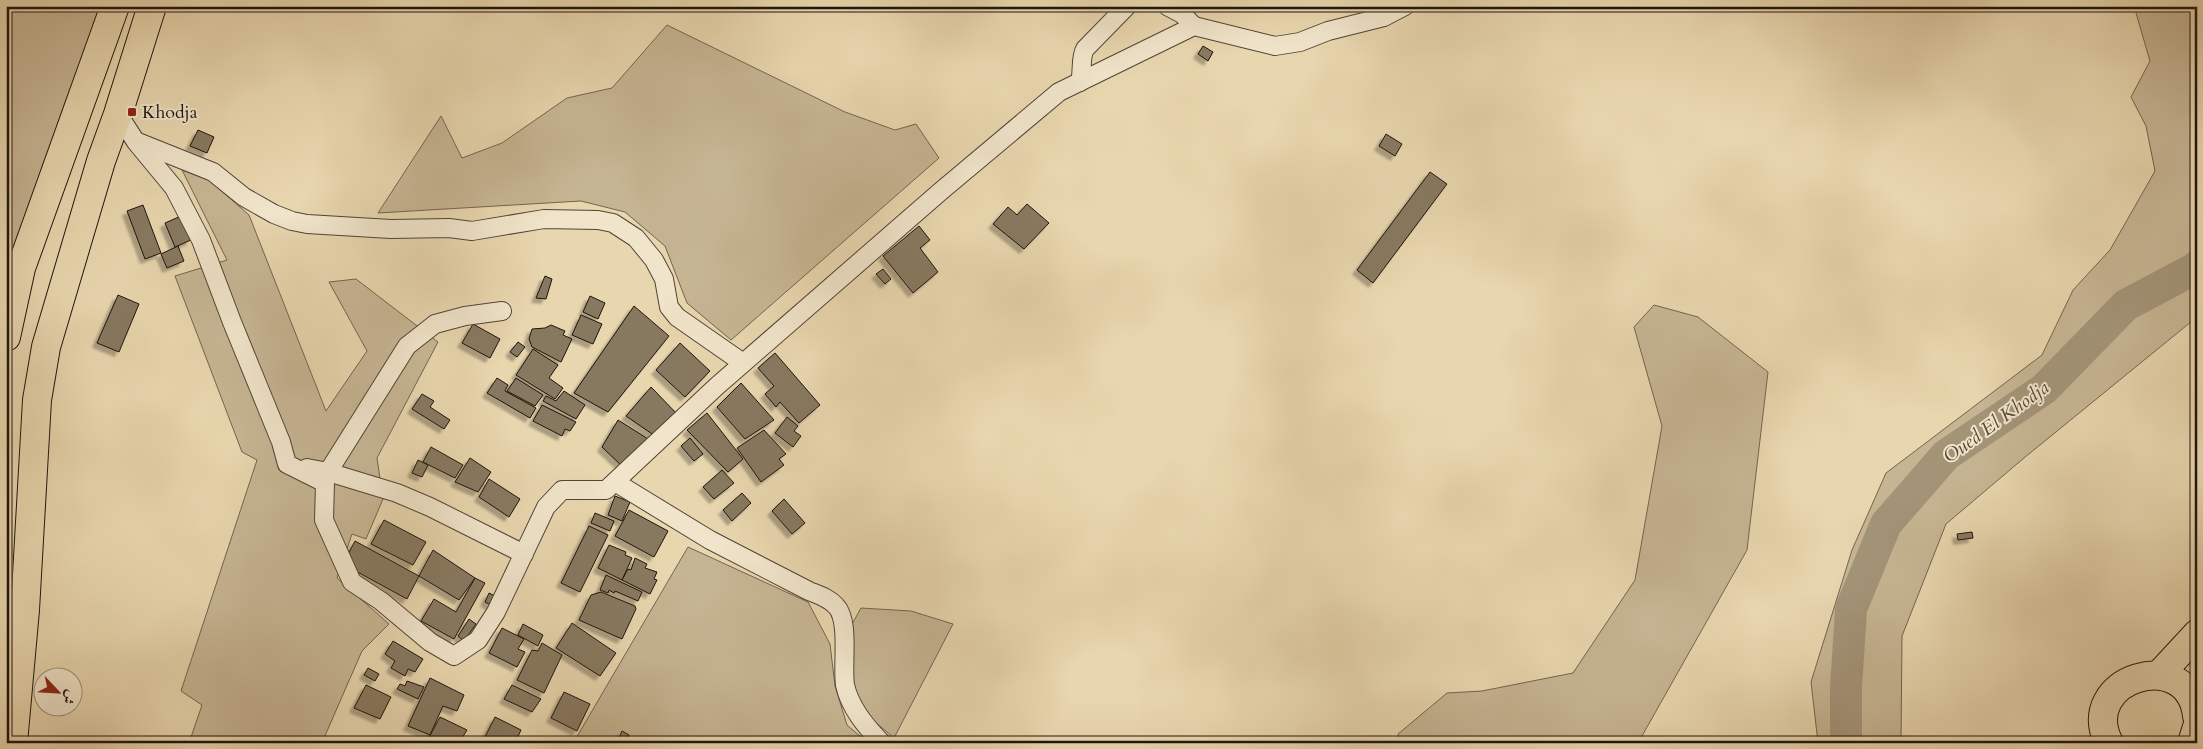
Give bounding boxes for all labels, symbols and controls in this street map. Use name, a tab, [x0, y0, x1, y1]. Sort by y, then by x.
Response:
place label: Khodja	[142, 100, 198, 125]
marker: Khodja	[126, 106, 138, 118]
water label: Oued El Khodja	[1938, 374, 2055, 469]
north arrow	[32, 666, 82, 716]
text: ش	[58, 687, 81, 708]

